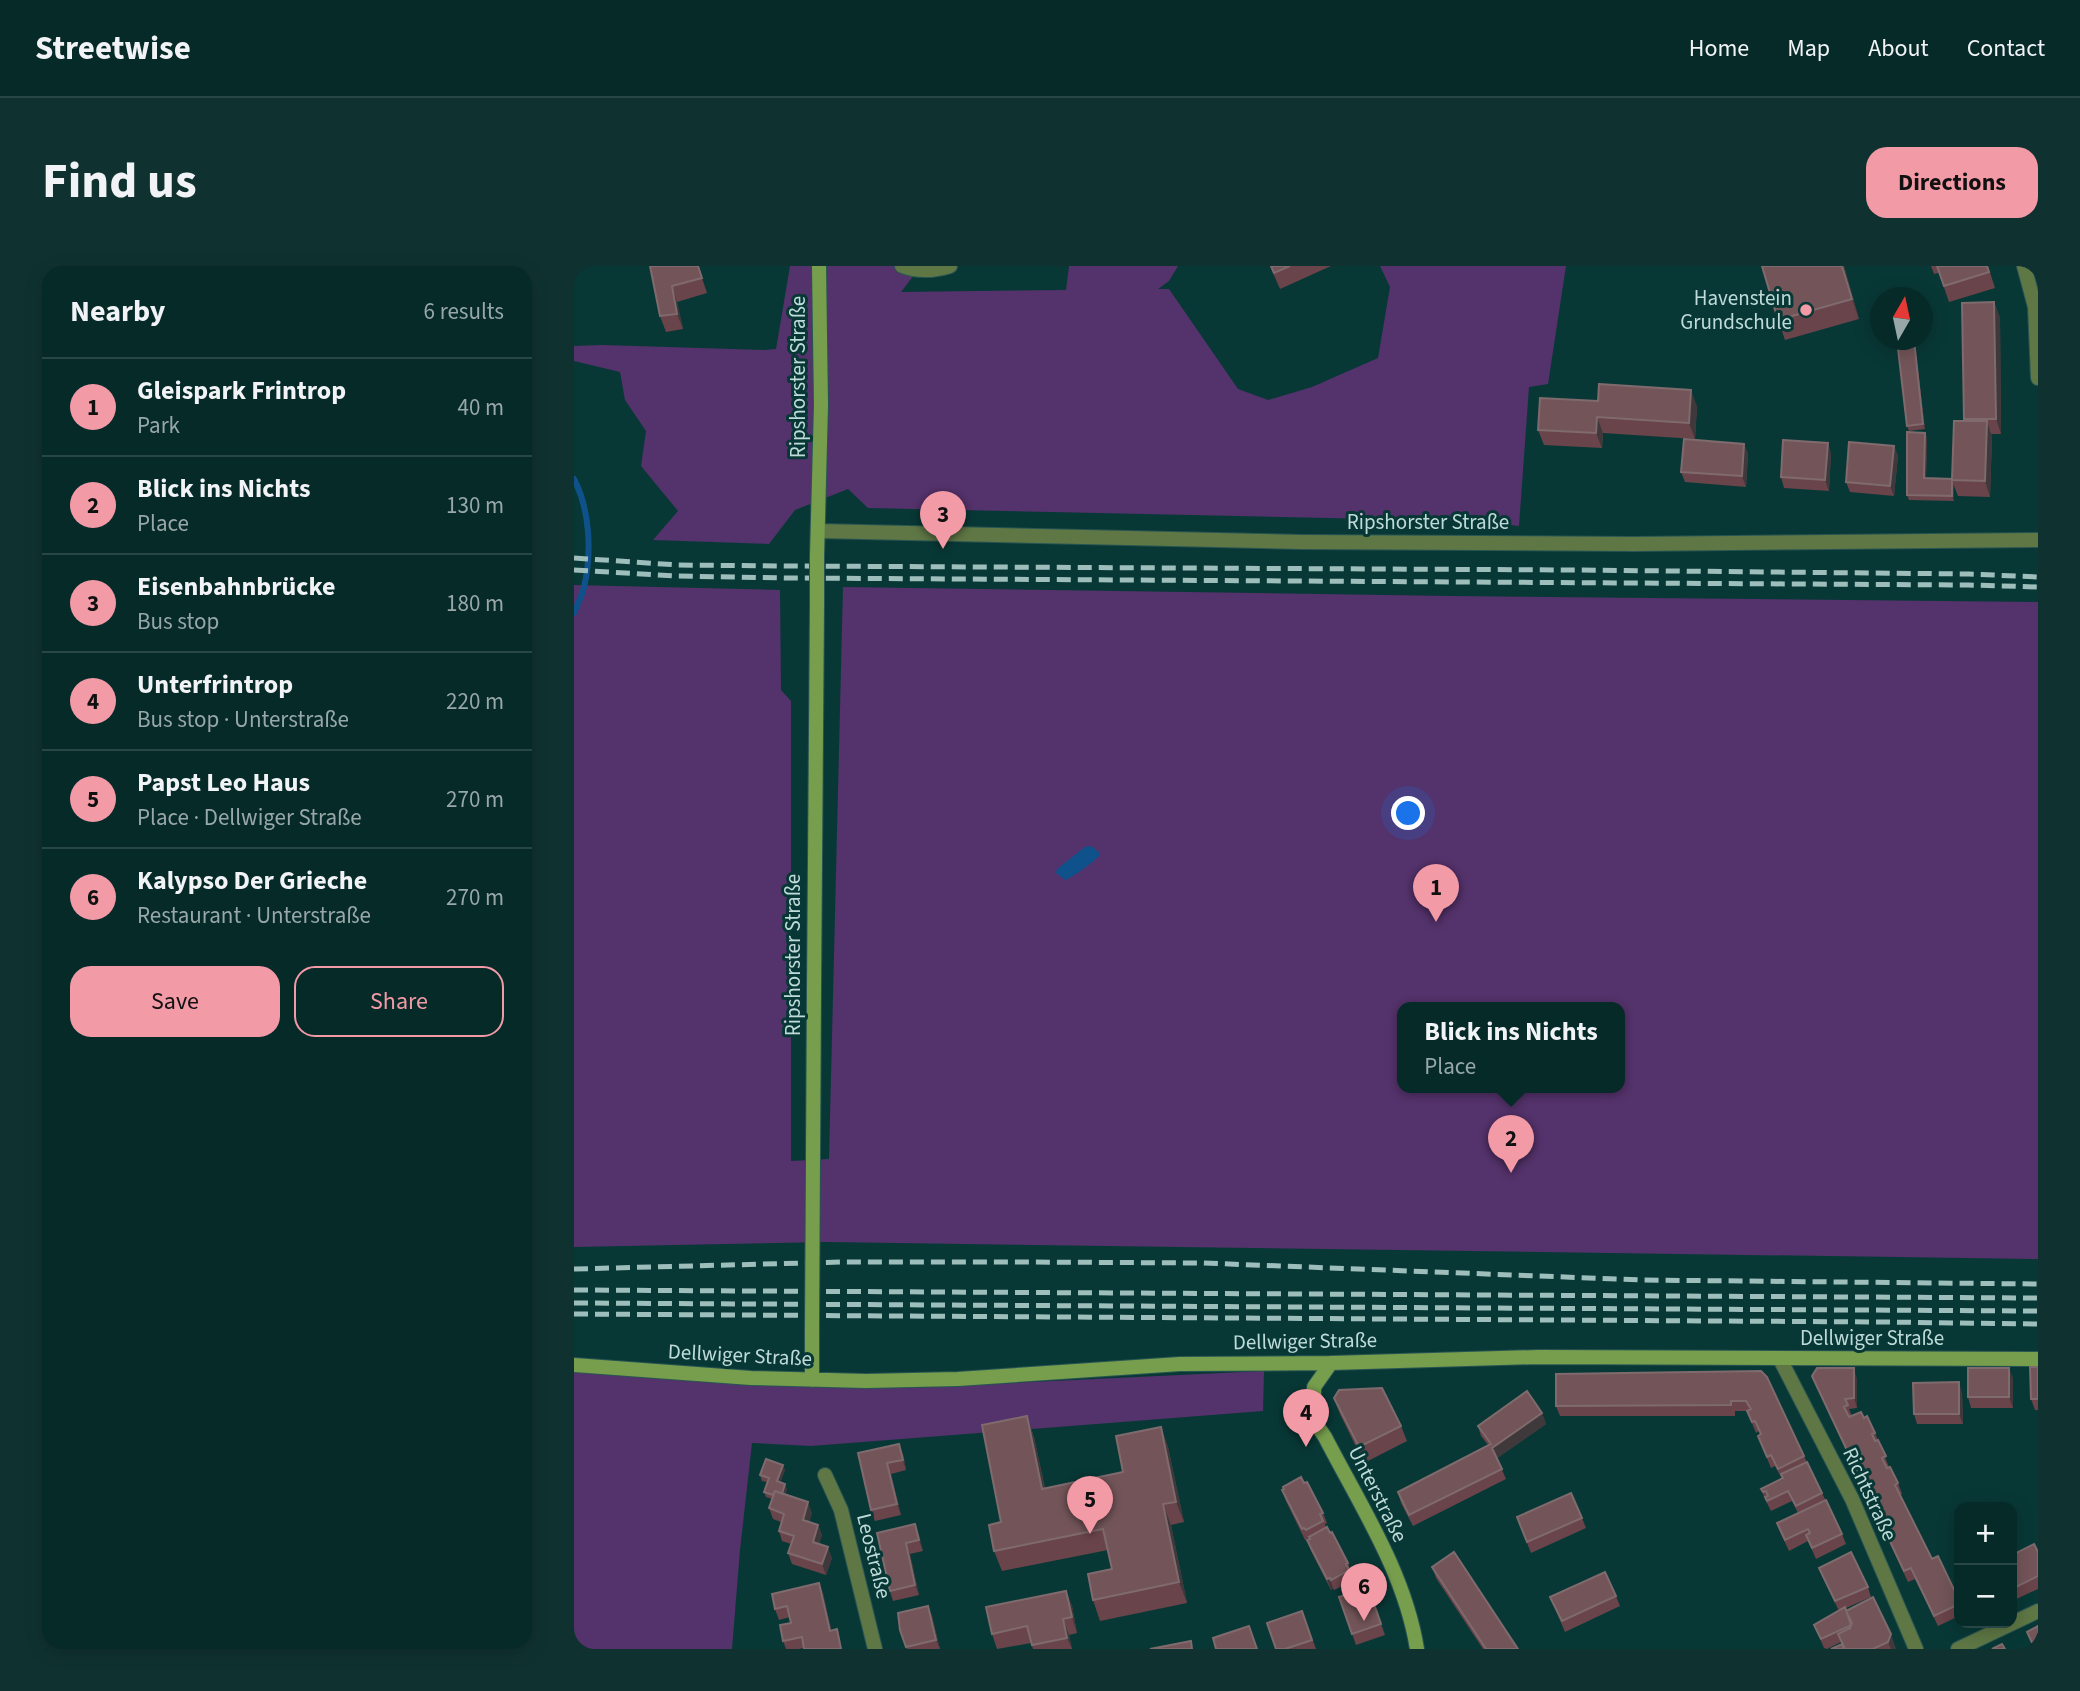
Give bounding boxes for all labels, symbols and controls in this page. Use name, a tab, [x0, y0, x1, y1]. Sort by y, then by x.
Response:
text: Streetwise	[35, 25, 191, 72]
text: Home	[1689, 31, 1749, 66]
text: Map	[1787, 31, 1830, 66]
text: About	[1868, 31, 1929, 66]
text: Contact	[1967, 31, 2045, 66]
text: Find us	[42, 147, 197, 217]
button: Directions	[1866, 147, 2038, 218]
place label: Havenstein Grundschule	[1680, 283, 1792, 337]
north arrow	[1870, 287, 1933, 350]
text: Nearby	[70, 290, 165, 333]
text: 6 results	[424, 295, 504, 328]
street label: Ripshorster Straße	[783, 296, 813, 458]
marker: Havenstein Grundschule	[1798, 302, 1814, 318]
text: Gleispark Frintrop	[137, 372, 346, 409]
text: 1	[87, 391, 99, 424]
text: 40 m	[457, 391, 504, 424]
text: Park	[137, 409, 180, 442]
text: Blick ins Nichts	[137, 470, 310, 507]
text: 2	[87, 489, 99, 522]
text: 130 m	[446, 489, 504, 522]
pin: 3	[920, 491, 966, 549]
text: Place	[137, 507, 189, 540]
street label: Ripshorster Straße	[1347, 507, 1509, 537]
text: Eisenbahnbrücke	[137, 568, 335, 605]
text: 3	[87, 587, 99, 620]
text: 180 m	[446, 587, 504, 620]
text: Bus stop	[137, 605, 219, 638]
text: Unterfrintrop	[137, 666, 293, 703]
text: 4	[87, 685, 99, 718]
text: 220 m	[446, 685, 504, 718]
text: Bus stop · Unterstraße	[137, 703, 349, 736]
text: Papst Leo Haus	[137, 764, 310, 801]
text: 5	[87, 783, 99, 816]
text: 270 m	[446, 783, 504, 816]
your location	[1391, 796, 1425, 830]
text: Place · Dellwiger Straße	[137, 801, 362, 834]
text: Kalypso Der Grieche	[137, 862, 367, 899]
pin: 1	[1413, 864, 1459, 922]
street label: Ripshorster Straße	[778, 874, 808, 1036]
text: 6	[87, 881, 99, 914]
text: 270 m	[446, 881, 504, 914]
text: Restaurant · Unterstraße	[137, 899, 371, 932]
button: Save	[70, 966, 280, 1037]
button: Share	[294, 966, 504, 1037]
popup	[1397, 1002, 1625, 1093]
text: Blick ins Nichts	[1424, 1013, 1598, 1050]
text: Place	[1424, 1050, 1476, 1083]
pin: 2	[1488, 1115, 1534, 1173]
street label: Dellwiger Straße	[1800, 1323, 1944, 1353]
street label: Dellwiger Straße	[1233, 1325, 1377, 1357]
street label: Dellwiger Straße	[667, 1336, 813, 1374]
pin: 4	[1283, 1389, 1329, 1447]
street label: Unterstraße	[1341, 1440, 1415, 1548]
street label: Richtstraße	[1835, 1442, 1905, 1546]
pin: 5	[1067, 1476, 1113, 1534]
map controls	[1954, 1502, 2017, 1628]
button: +	[1954, 1502, 2017, 1565]
street label: Leostraße	[849, 1510, 899, 1602]
pin: 6	[1341, 1563, 1387, 1621]
button: −	[1954, 1565, 2017, 1628]

